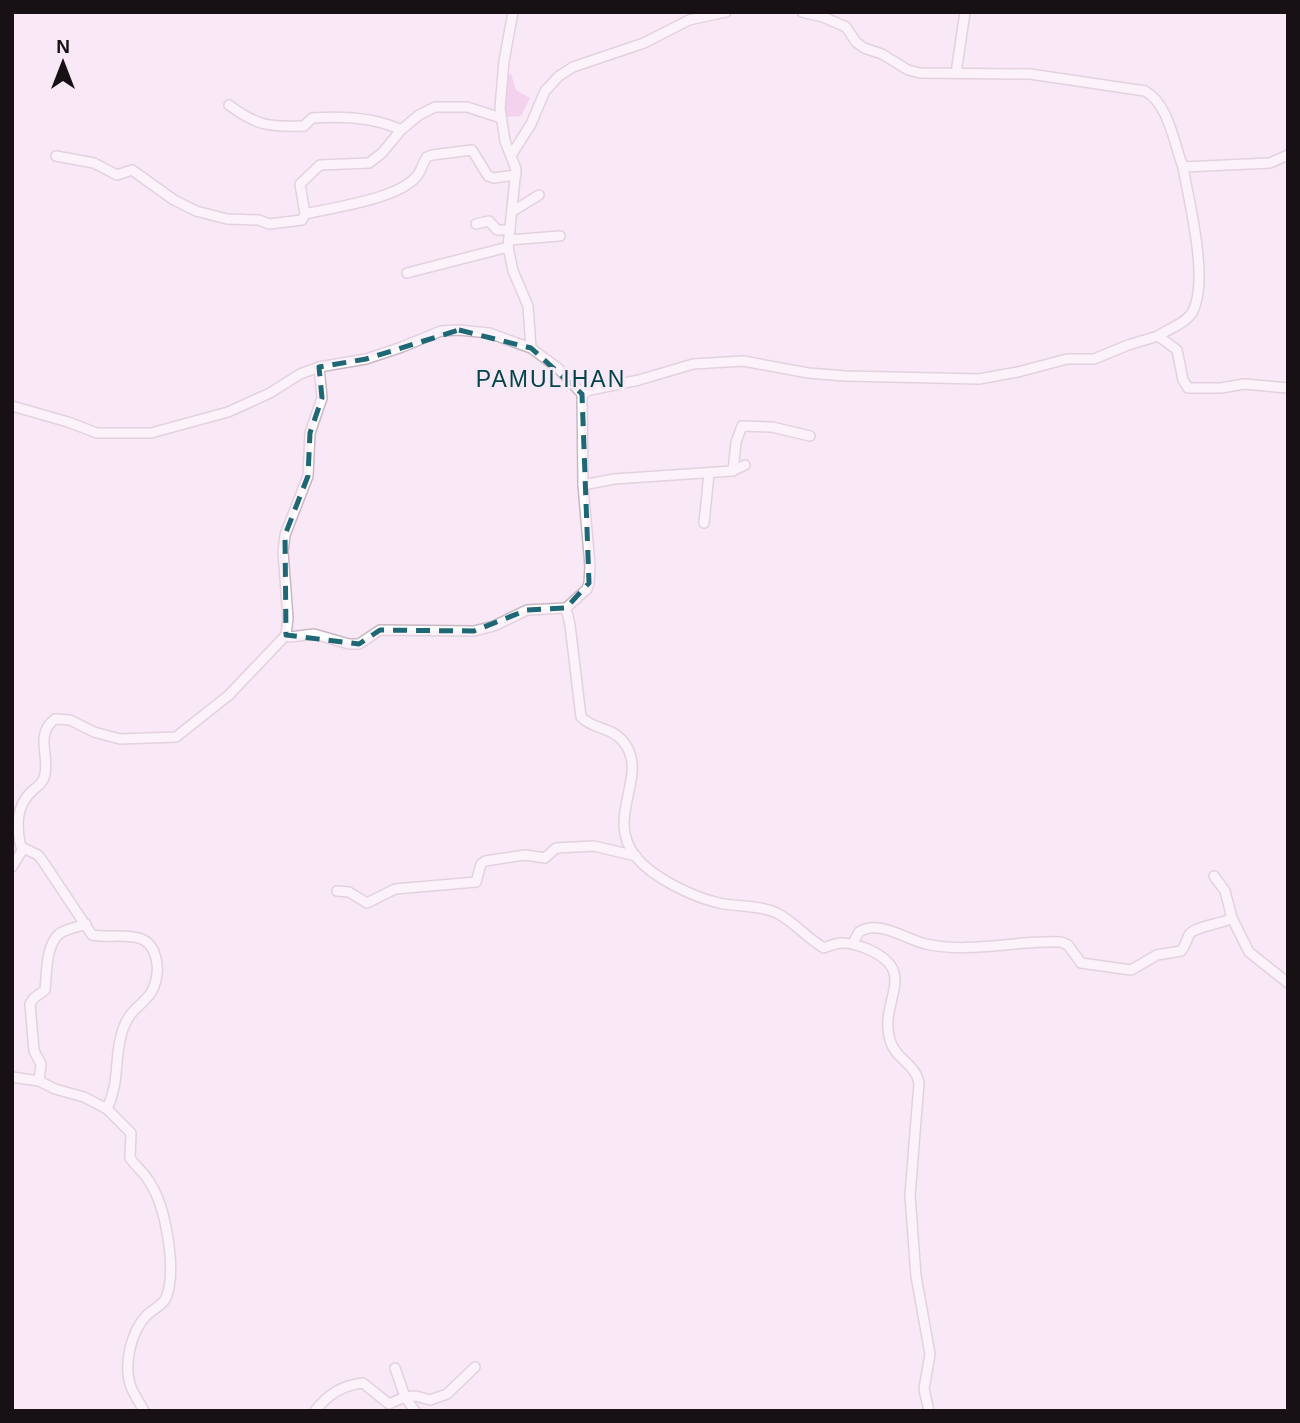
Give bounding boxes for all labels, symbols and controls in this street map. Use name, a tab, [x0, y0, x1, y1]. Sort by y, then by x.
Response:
north arrow	[28, 28, 98, 98]
text: N	[56, 36, 70, 57]
district label: PAMULIHAN	[476, 366, 626, 392]

